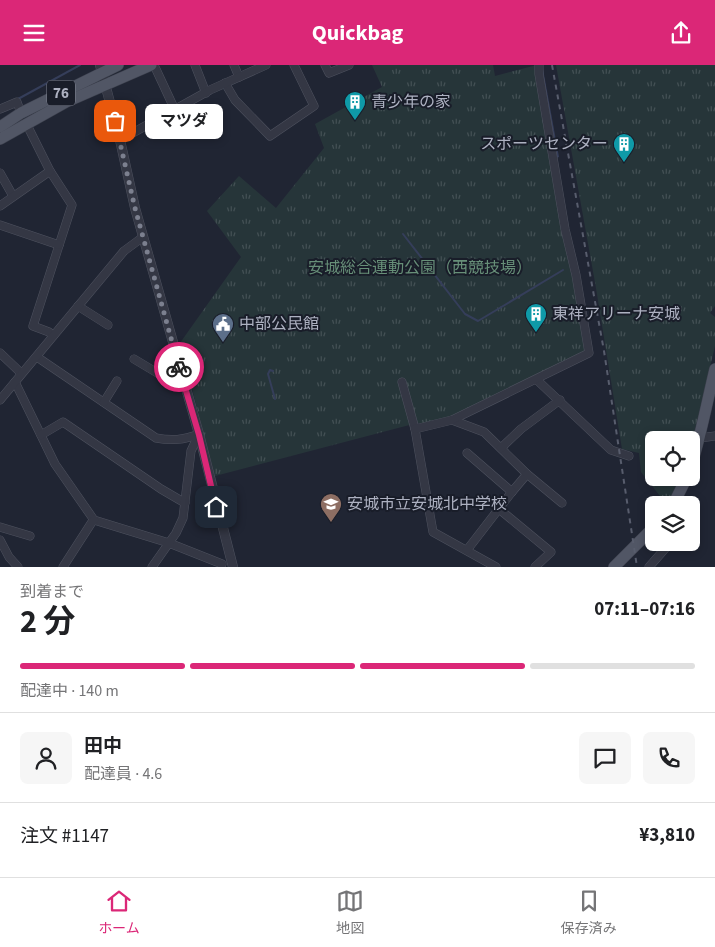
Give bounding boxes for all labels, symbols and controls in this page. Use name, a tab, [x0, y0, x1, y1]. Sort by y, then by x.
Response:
text: Quickbag	[312, 17, 403, 49]
icon: menu	[20, 19, 48, 47]
icon: share	[667, 19, 695, 47]
road number: 76	[47, 80, 75, 105]
building icon: 青少年の家	[343, 90, 367, 121]
place label: 青少年の家	[371, 91, 451, 113]
pin	[94, 100, 136, 142]
callout: マツダ	[145, 103, 222, 139]
icon: bag	[101, 107, 129, 135]
text: マツダ	[160, 110, 208, 132]
building icon: スポーツセンター	[612, 132, 636, 163]
place label: スポーツセンター	[480, 133, 608, 155]
park label: 安城総合運動公園（西競技場）	[308, 257, 532, 279]
building icon: 東祥アリーナ安城	[524, 302, 548, 333]
place label: 東祥アリーナ安城	[552, 303, 680, 325]
public building icon: 中部公民館	[211, 312, 235, 343]
place label: 中部公民館	[239, 313, 319, 335]
courier	[154, 342, 204, 392]
icon: bike	[165, 353, 193, 381]
map controls	[645, 431, 700, 551]
button: locate	[645, 431, 700, 486]
pin	[195, 486, 237, 528]
school or university icon: 安城市立安城北中学校	[319, 492, 343, 523]
icon: home	[202, 493, 230, 521]
place label: 安城市立安城北中学校	[347, 493, 507, 515]
button: layers	[645, 496, 700, 551]
text: 到着まで	[20, 581, 84, 603]
text: 07:11–07:16	[594, 596, 695, 623]
text: 2 分	[20, 599, 75, 645]
text: 配達中 · 140 m	[20, 680, 119, 702]
button: person	[20, 732, 72, 784]
button: chat	[579, 732, 631, 784]
button: phone	[643, 732, 695, 784]
text: 田中	[84, 733, 122, 760]
text: 配達員 · 4.6	[84, 763, 162, 785]
text: ¥3,810	[639, 822, 695, 849]
text: 注文 #1147	[20, 823, 109, 850]
tab: ホーム	[98, 887, 140, 939]
tab: 地図	[336, 887, 364, 939]
tab: 保存済み	[561, 887, 617, 939]

